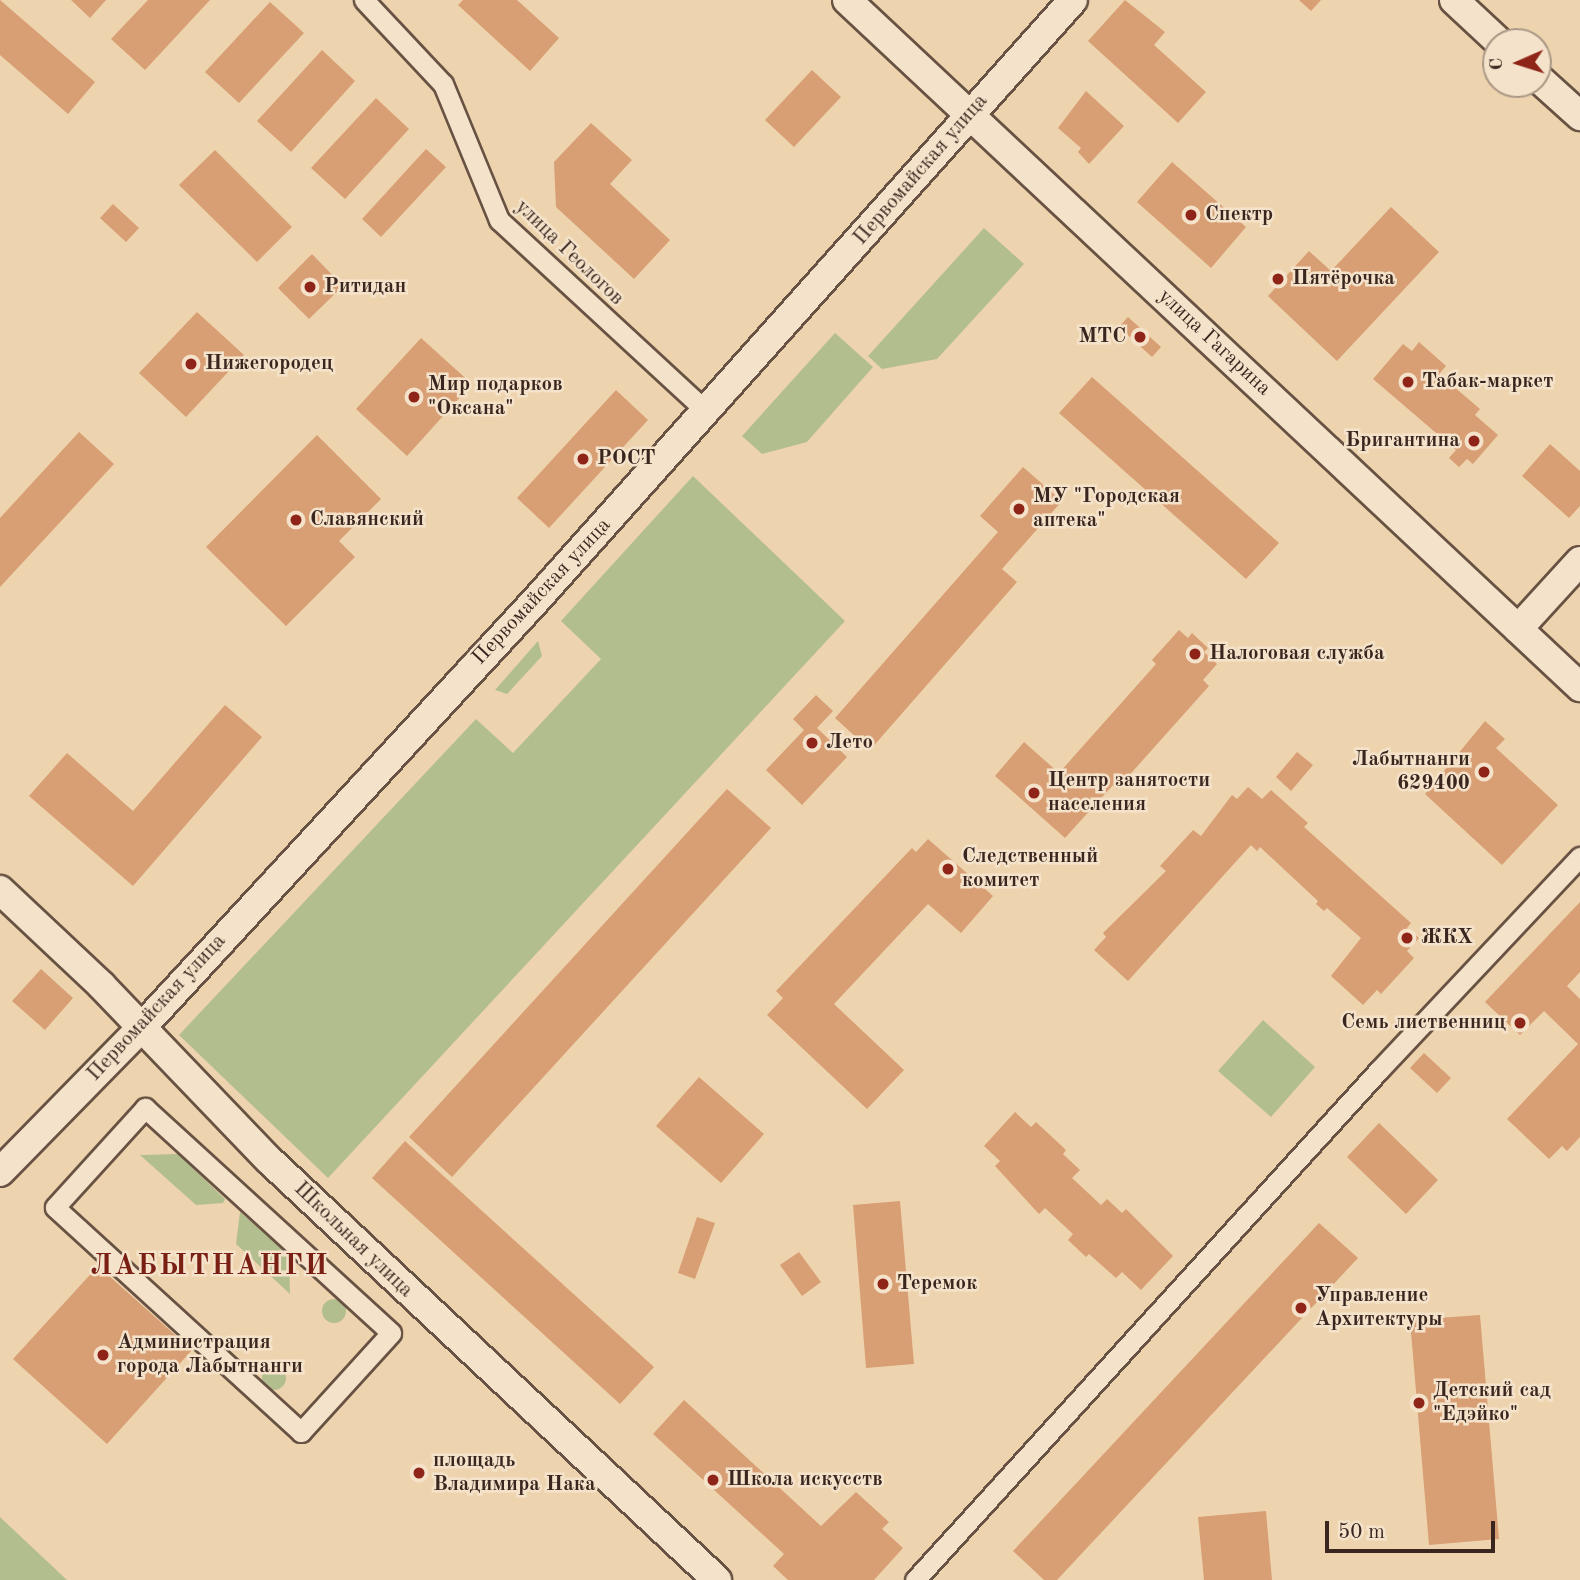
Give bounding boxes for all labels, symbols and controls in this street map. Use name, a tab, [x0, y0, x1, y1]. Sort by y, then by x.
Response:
north arrow	[1482, 28, 1552, 98]
text: С	[1488, 57, 1507, 71]
street label: Первомайская улица	[849, 89, 993, 251]
street label: улица Геологов	[509, 195, 629, 311]
place label: Спектр	[1205, 202, 1273, 228]
marker: Спектр	[1183, 207, 1199, 223]
place label: Пятёрочка	[1292, 266, 1395, 292]
marker: Пятёрочка	[1270, 271, 1286, 287]
place label: Ритидан	[324, 274, 406, 300]
marker: Ритидан	[302, 279, 318, 295]
street label: улица Гагарина	[1152, 284, 1276, 402]
place label: МТС	[1078, 324, 1126, 350]
marker: МТС	[1132, 329, 1148, 345]
place label: Нижегородец	[205, 351, 333, 377]
marker: Нижегородец	[183, 356, 199, 372]
place label: Табак-маркет	[1422, 369, 1553, 395]
place label: Мир подарков "Оксана"	[428, 372, 563, 422]
marker: Табак-маркет	[1400, 374, 1416, 390]
marker: Мир подарков "Оксана"	[406, 389, 422, 405]
place label: Бригантина	[1345, 428, 1460, 454]
marker: Бригантина	[1466, 433, 1482, 449]
place label: РОСТ	[597, 446, 656, 472]
marker: РОСТ	[575, 451, 591, 467]
place label: МУ "Городская аптека"	[1033, 484, 1180, 534]
marker: МУ "Городская аптека"	[1011, 501, 1027, 517]
place label: Славянский	[310, 507, 424, 533]
marker: Славянский	[288, 512, 304, 528]
street label: Первомайская улица	[467, 513, 617, 671]
place label: Налоговая служба	[1209, 641, 1385, 667]
marker: Налоговая служба	[1187, 646, 1203, 662]
place label: Лето	[826, 730, 873, 756]
marker: Лето	[804, 735, 820, 751]
place label: Лабытнанги 629400	[1352, 747, 1470, 797]
marker: Лабытнанги 629400	[1476, 764, 1492, 780]
place label: Центр занятости населения	[1048, 768, 1210, 818]
marker: Центр занятости населения	[1026, 785, 1042, 801]
place label: Следственный комитет	[962, 844, 1098, 894]
marker: Следственный комитет	[940, 861, 956, 877]
place label: ЖКХ	[1421, 925, 1473, 951]
street label: Первомайская улица	[82, 929, 232, 1087]
marker: ЖКХ	[1399, 930, 1415, 946]
place label: Семь лиственниц	[1341, 1010, 1506, 1036]
marker: Семь лиственниц	[1512, 1015, 1528, 1031]
street label: Школьная улица	[288, 1177, 418, 1303]
district label: ЛАБЫТНАНГИ	[92, 1250, 328, 1284]
place label: Теремок	[897, 1271, 977, 1297]
marker: Теремок	[875, 1276, 891, 1292]
place label: Управление Архитектуры	[1315, 1283, 1443, 1333]
marker: Управление Архитектуры	[1293, 1300, 1309, 1316]
place label: Администрация города Лабытнанги	[117, 1330, 303, 1380]
marker: Администрация города Лабытнанги	[95, 1347, 111, 1363]
place label: Детский сад "Едэйко"	[1433, 1378, 1551, 1428]
marker: Детский сад "Едэйко"	[1411, 1395, 1427, 1411]
place label: площадь Владимира Нака	[433, 1448, 596, 1498]
marker: площадь Владимира Нака	[411, 1465, 427, 1481]
place label: Школа искусств	[727, 1467, 883, 1493]
marker: Школа искусств	[705, 1472, 721, 1488]
scale bar	[1328, 1506, 1498, 1550]
text: 50 m	[1338, 1522, 1385, 1543]

